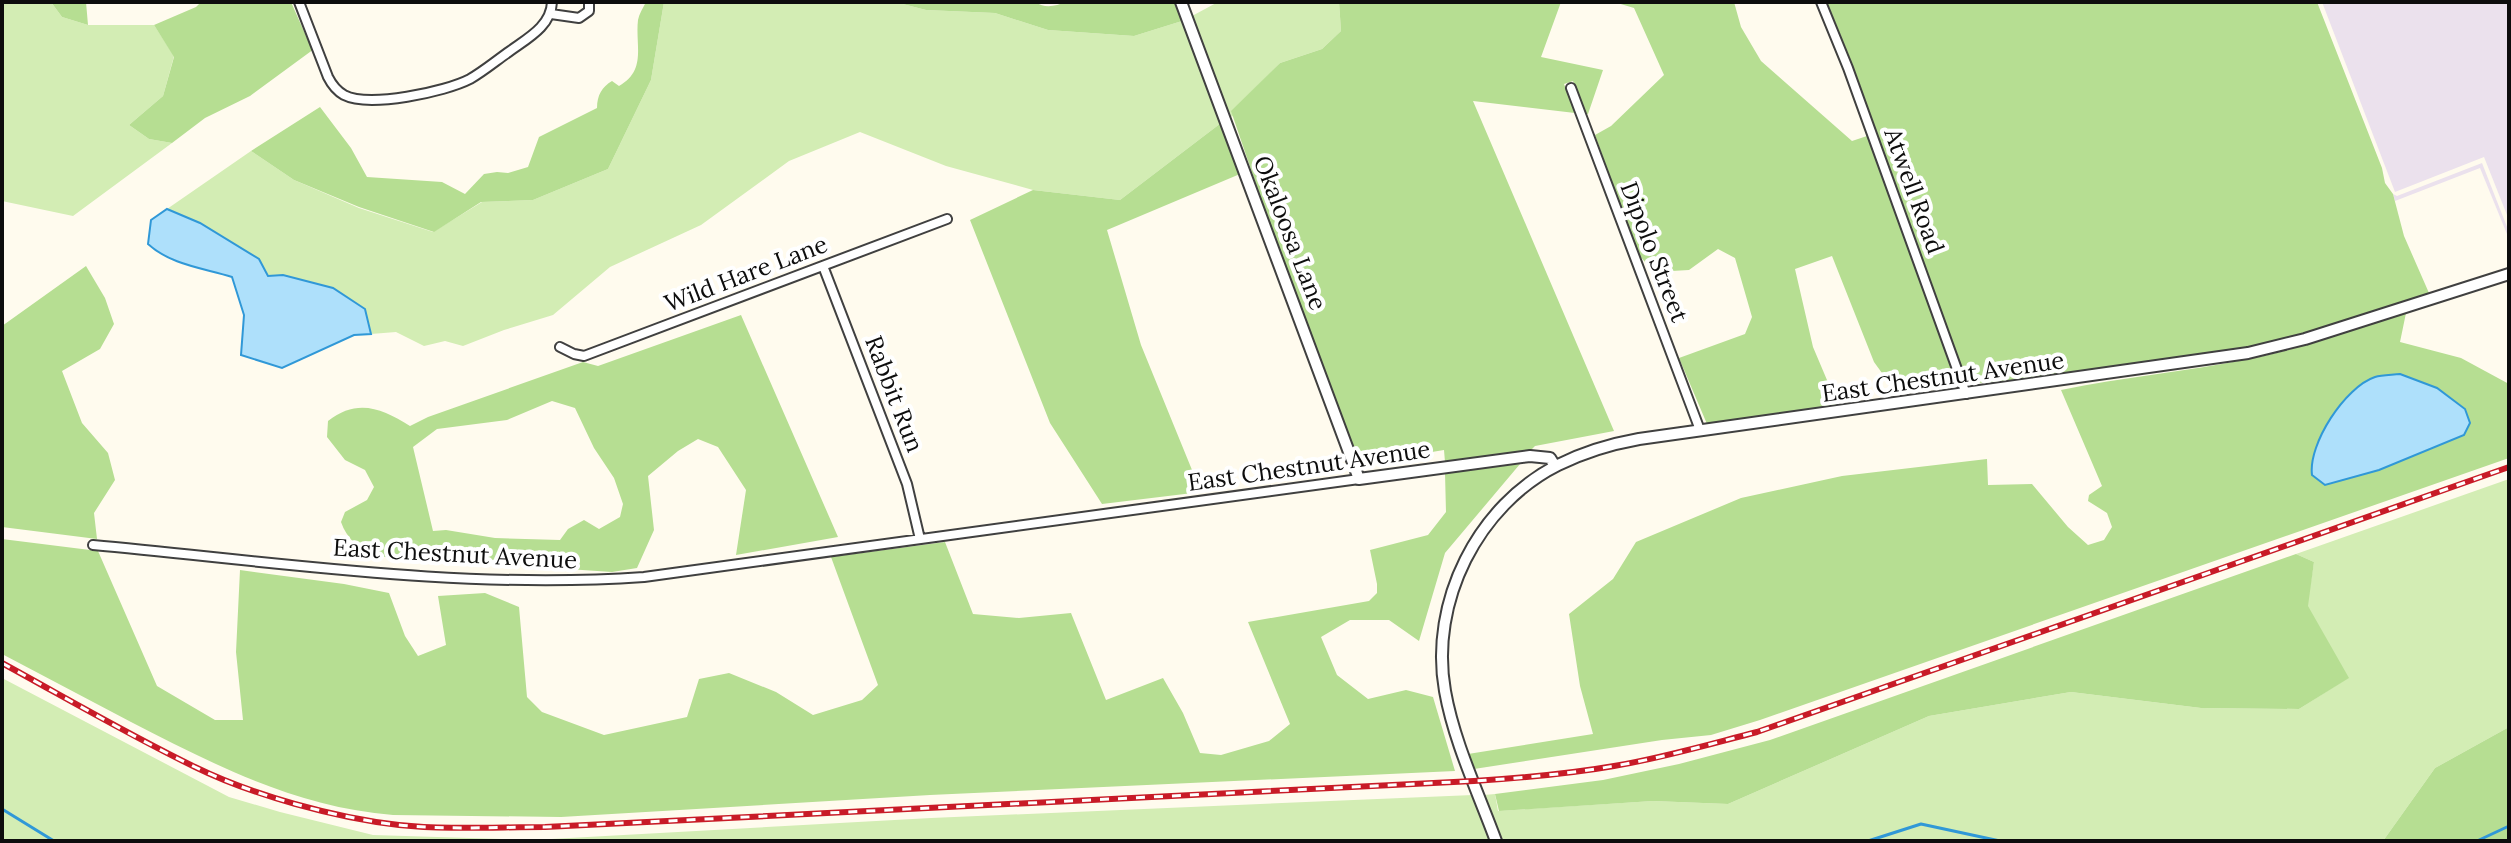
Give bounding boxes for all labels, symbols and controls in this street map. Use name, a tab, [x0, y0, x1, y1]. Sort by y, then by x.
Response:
street label: Atwell Road	[1877, 123, 1952, 258]
street label: Okaloosa Lane	[1247, 151, 1334, 315]
street label: Dipolo Street	[1613, 177, 1696, 327]
street label: Wild Hare Lane	[660, 228, 832, 319]
street label: Rabbit Run	[858, 331, 931, 456]
street label: East Chestnut Avenue	[1820, 344, 2066, 409]
street label: East Chestnut Avenue	[1186, 433, 1432, 498]
street label: East Chestnut Avenue	[332, 532, 578, 575]

